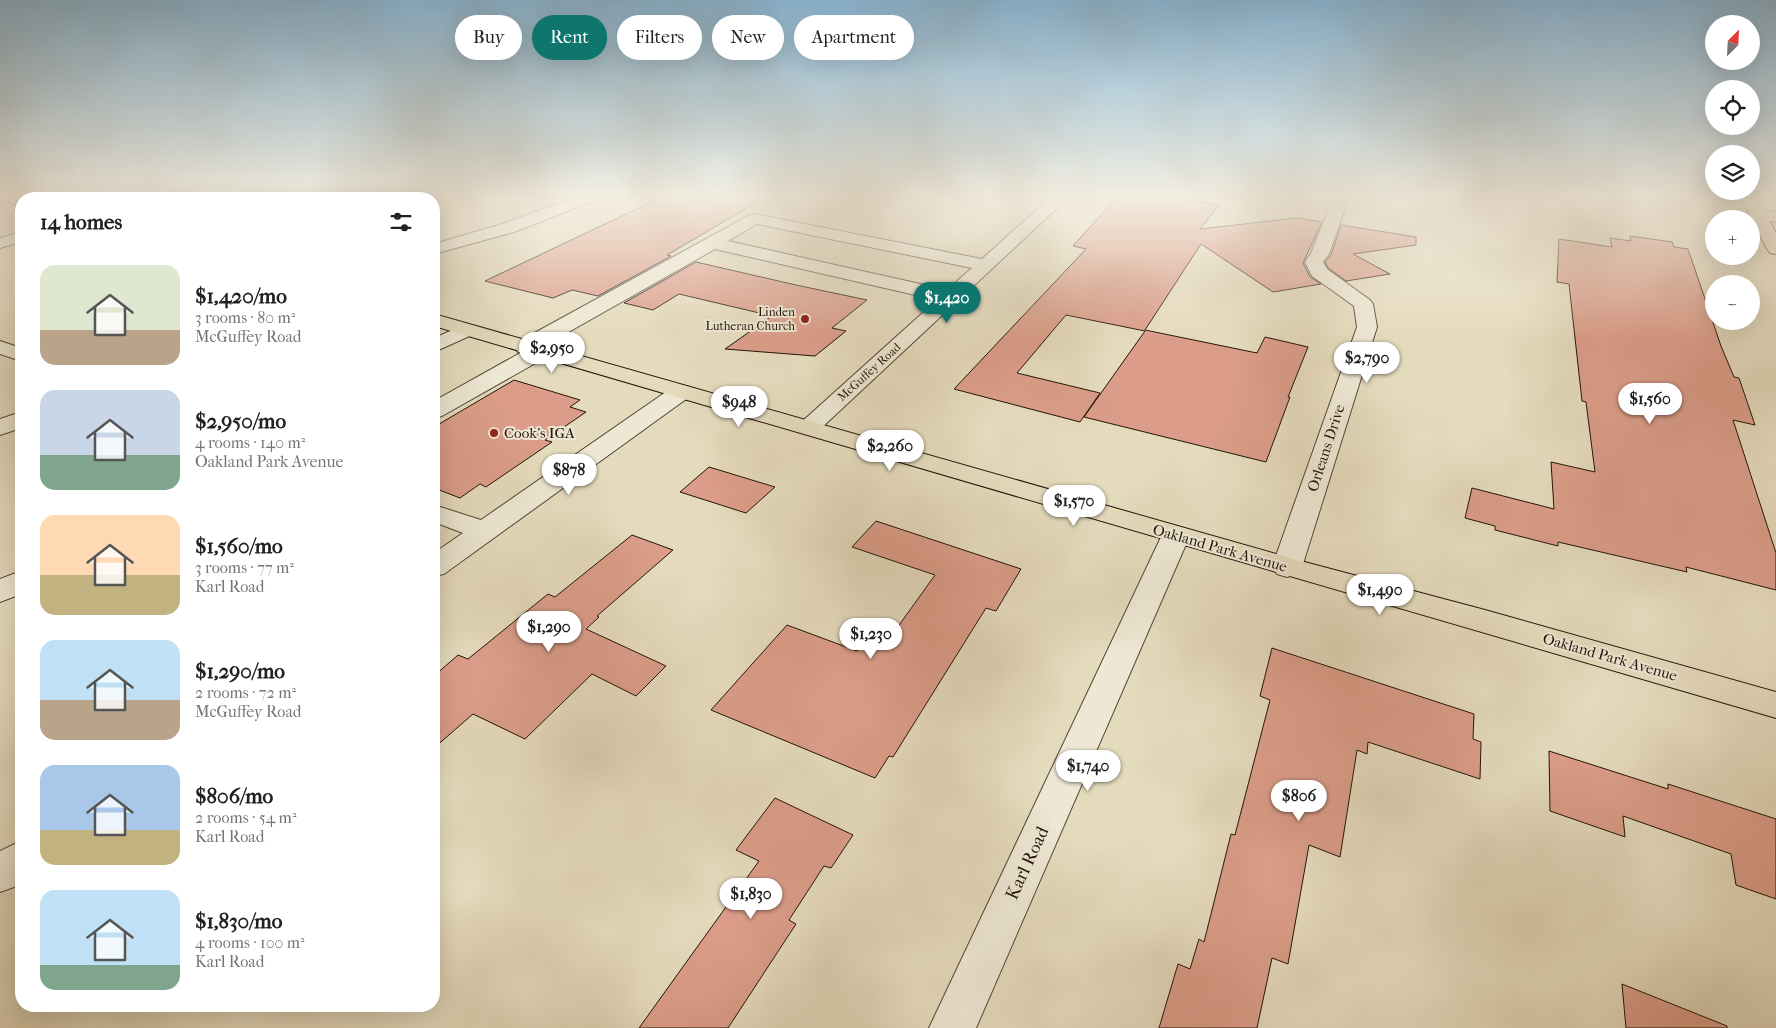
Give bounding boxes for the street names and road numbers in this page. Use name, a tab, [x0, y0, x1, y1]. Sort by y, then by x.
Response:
street label: McGuffey Road	[835, 340, 904, 404]
street label: Orleans Drive	[1303, 402, 1349, 494]
street label: Oakland Park Avenue	[1151, 520, 1290, 576]
street label: Oakland Park Avenue	[1541, 629, 1680, 685]
street label: Karl Road	[1001, 823, 1054, 903]

